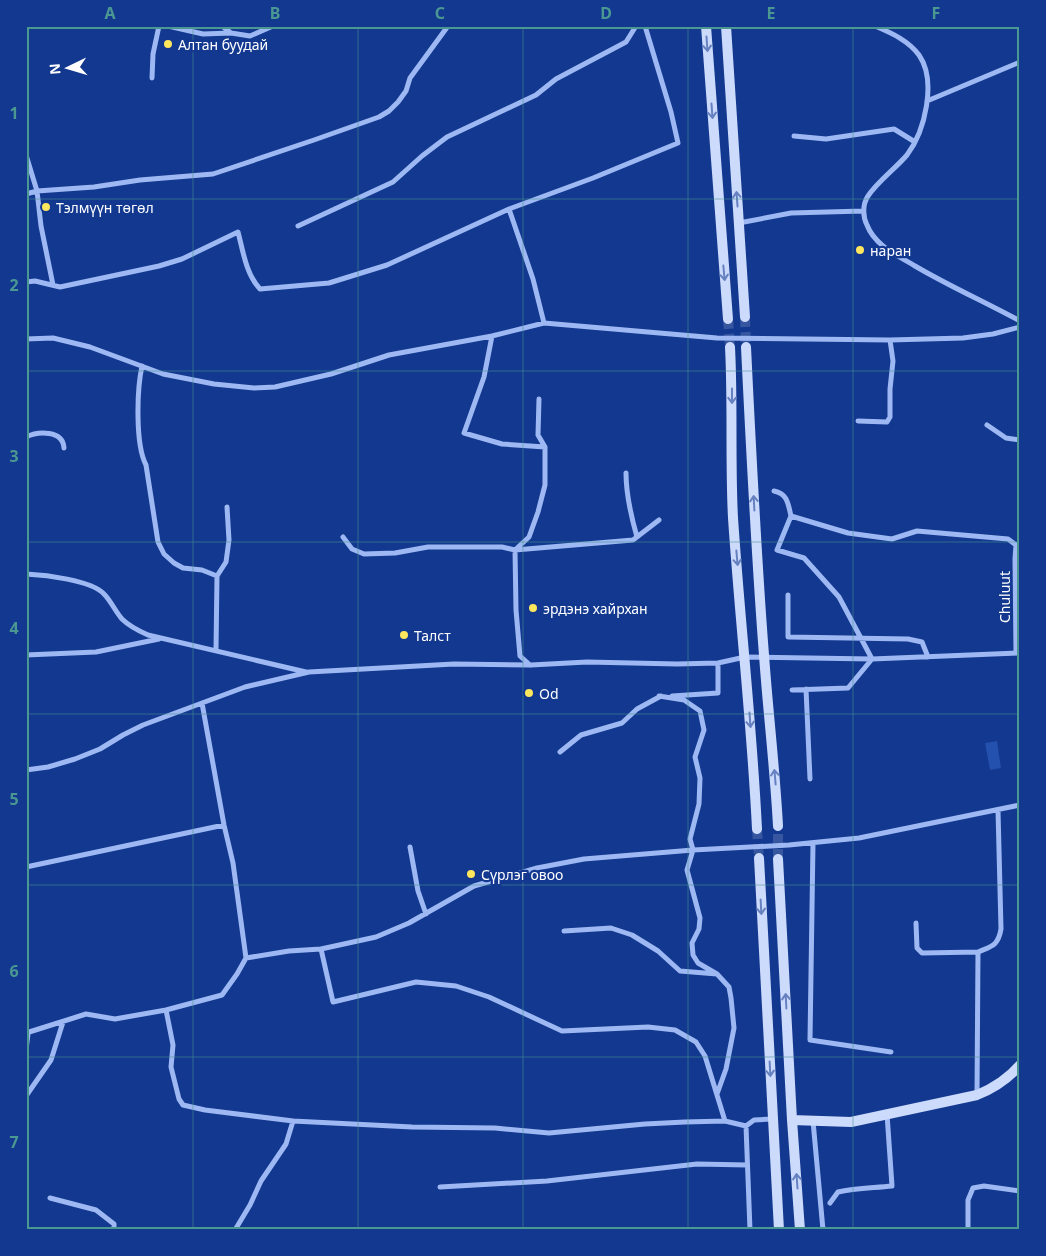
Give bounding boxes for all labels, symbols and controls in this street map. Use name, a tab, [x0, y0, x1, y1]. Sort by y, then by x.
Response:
text: A	[104, 2, 116, 24]
text: B	[270, 2, 280, 24]
text: C	[435, 2, 445, 24]
text: D	[600, 2, 612, 24]
text: E	[767, 2, 776, 24]
text: F	[932, 2, 940, 24]
place label: Алтан буудай	[178, 35, 268, 54]
one-way arrow	[702, 36, 712, 52]
marker: Алтан буудай	[162, 38, 174, 50]
north arrow	[42, 42, 92, 92]
text: N	[45, 63, 65, 76]
text: 1	[9, 102, 19, 124]
one-way arrow	[707, 103, 716, 119]
one-way arrow	[732, 191, 742, 207]
place label: Тэлмүүн төгөл	[56, 198, 154, 217]
marker: Тэлмүүн төгөл	[40, 201, 52, 213]
place label: наран	[870, 241, 911, 260]
marker: наран	[854, 244, 866, 256]
one-way arrow	[720, 265, 729, 281]
text: 2	[9, 274, 19, 296]
one-way arrow	[727, 388, 737, 404]
text: 3	[9, 445, 19, 467]
one-way arrow	[749, 495, 758, 511]
one-way arrow	[732, 550, 742, 566]
street label: Chuluut	[995, 571, 1014, 623]
place label: эрдэнэ хайрхан	[543, 599, 648, 618]
marker: эрдэнэ хайрхан	[527, 602, 539, 614]
text: 4	[9, 617, 19, 639]
place label: Талст	[414, 626, 451, 645]
marker: Талст	[398, 629, 410, 641]
place label: Od	[539, 684, 559, 703]
marker: Od	[523, 687, 535, 699]
one-way arrow	[746, 712, 755, 728]
one-way arrow	[771, 770, 780, 786]
text: 5	[9, 788, 19, 810]
place label: Сүрлэг овоо	[481, 865, 563, 884]
marker: Сүрлэг овоо	[465, 868, 477, 880]
one-way arrow	[757, 899, 766, 915]
text: 6	[9, 960, 19, 982]
one-way arrow	[781, 994, 790, 1010]
one-way arrow	[765, 1061, 774, 1077]
text: 7	[9, 1131, 19, 1153]
one-way arrow	[792, 1173, 801, 1189]

